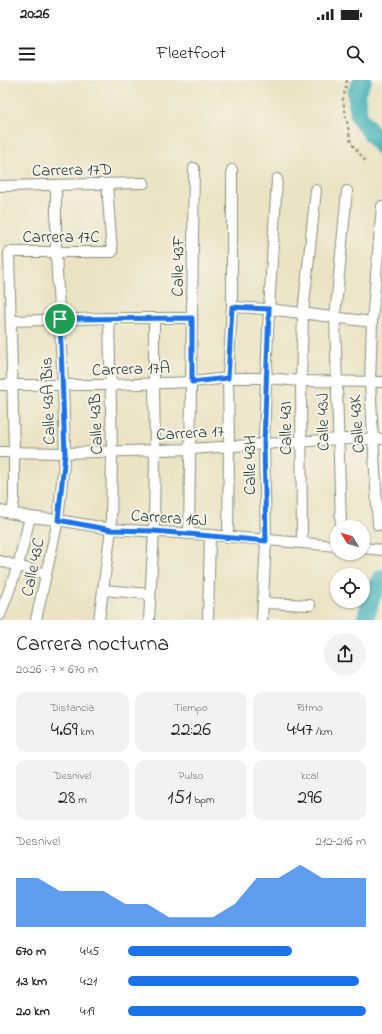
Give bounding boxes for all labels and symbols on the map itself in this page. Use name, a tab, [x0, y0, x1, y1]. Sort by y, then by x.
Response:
street label: Carrera 17D	[32, 157, 112, 184]
street label: Carrera 17C	[22, 225, 100, 250]
street label: Calle 43F	[165, 235, 192, 297]
pin	[43, 302, 77, 336]
street label: Carrera 17A	[92, 356, 171, 383]
street label: Calle 43A Bis	[34, 357, 63, 445]
street label: Calle 43B	[83, 393, 110, 455]
street label: Calle 43J	[310, 393, 337, 451]
street label: Calle 43K	[343, 393, 372, 454]
street label: Calle 43I	[274, 401, 299, 455]
street label: Carrera 17	[156, 419, 225, 448]
street label: Calle 43H	[238, 435, 263, 495]
street label: Carrera 16J	[130, 503, 208, 534]
north arrow	[330, 520, 370, 560]
street label: Calle 43C	[15, 536, 52, 599]

